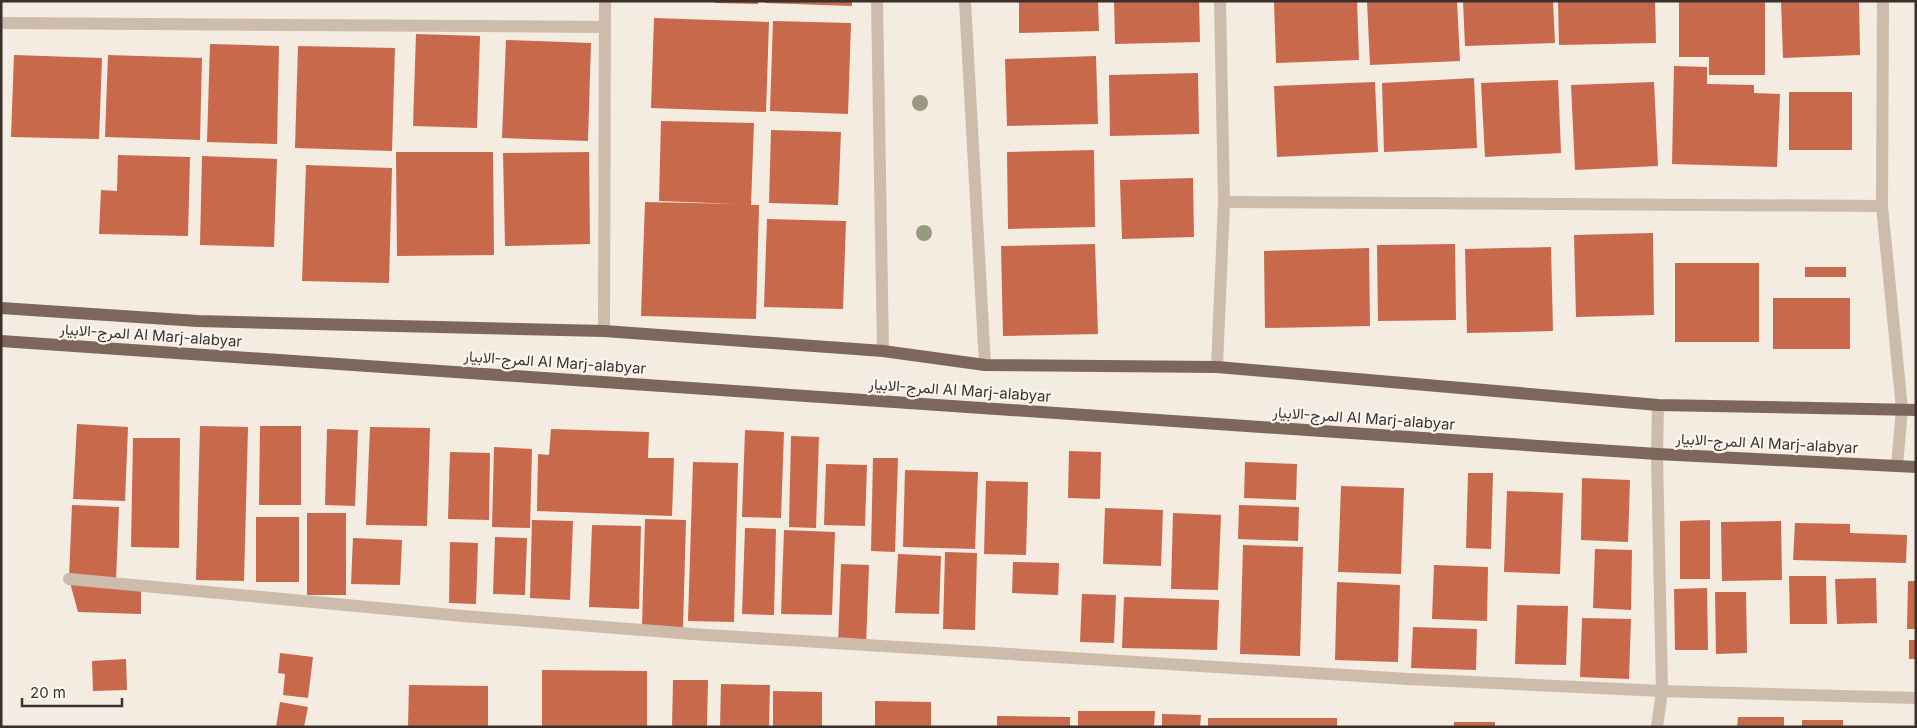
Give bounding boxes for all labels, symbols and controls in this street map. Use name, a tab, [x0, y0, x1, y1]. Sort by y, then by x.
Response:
street label: المرج-الابيار Al Marj-alabyar	[58, 319, 243, 353]
street label: المرج-الابيار Al Marj-alabyar	[462, 346, 647, 380]
street label: المرج-الابيار Al Marj-alabyar	[867, 374, 1052, 408]
street label: المرج-الابيار Al Marj-alabyar	[1271, 402, 1456, 436]
street label: المرج-الابيار Al Marj-alabyar	[1674, 429, 1859, 459]
scale bar	[22, 676, 122, 708]
text: 20 m	[30, 683, 66, 702]

